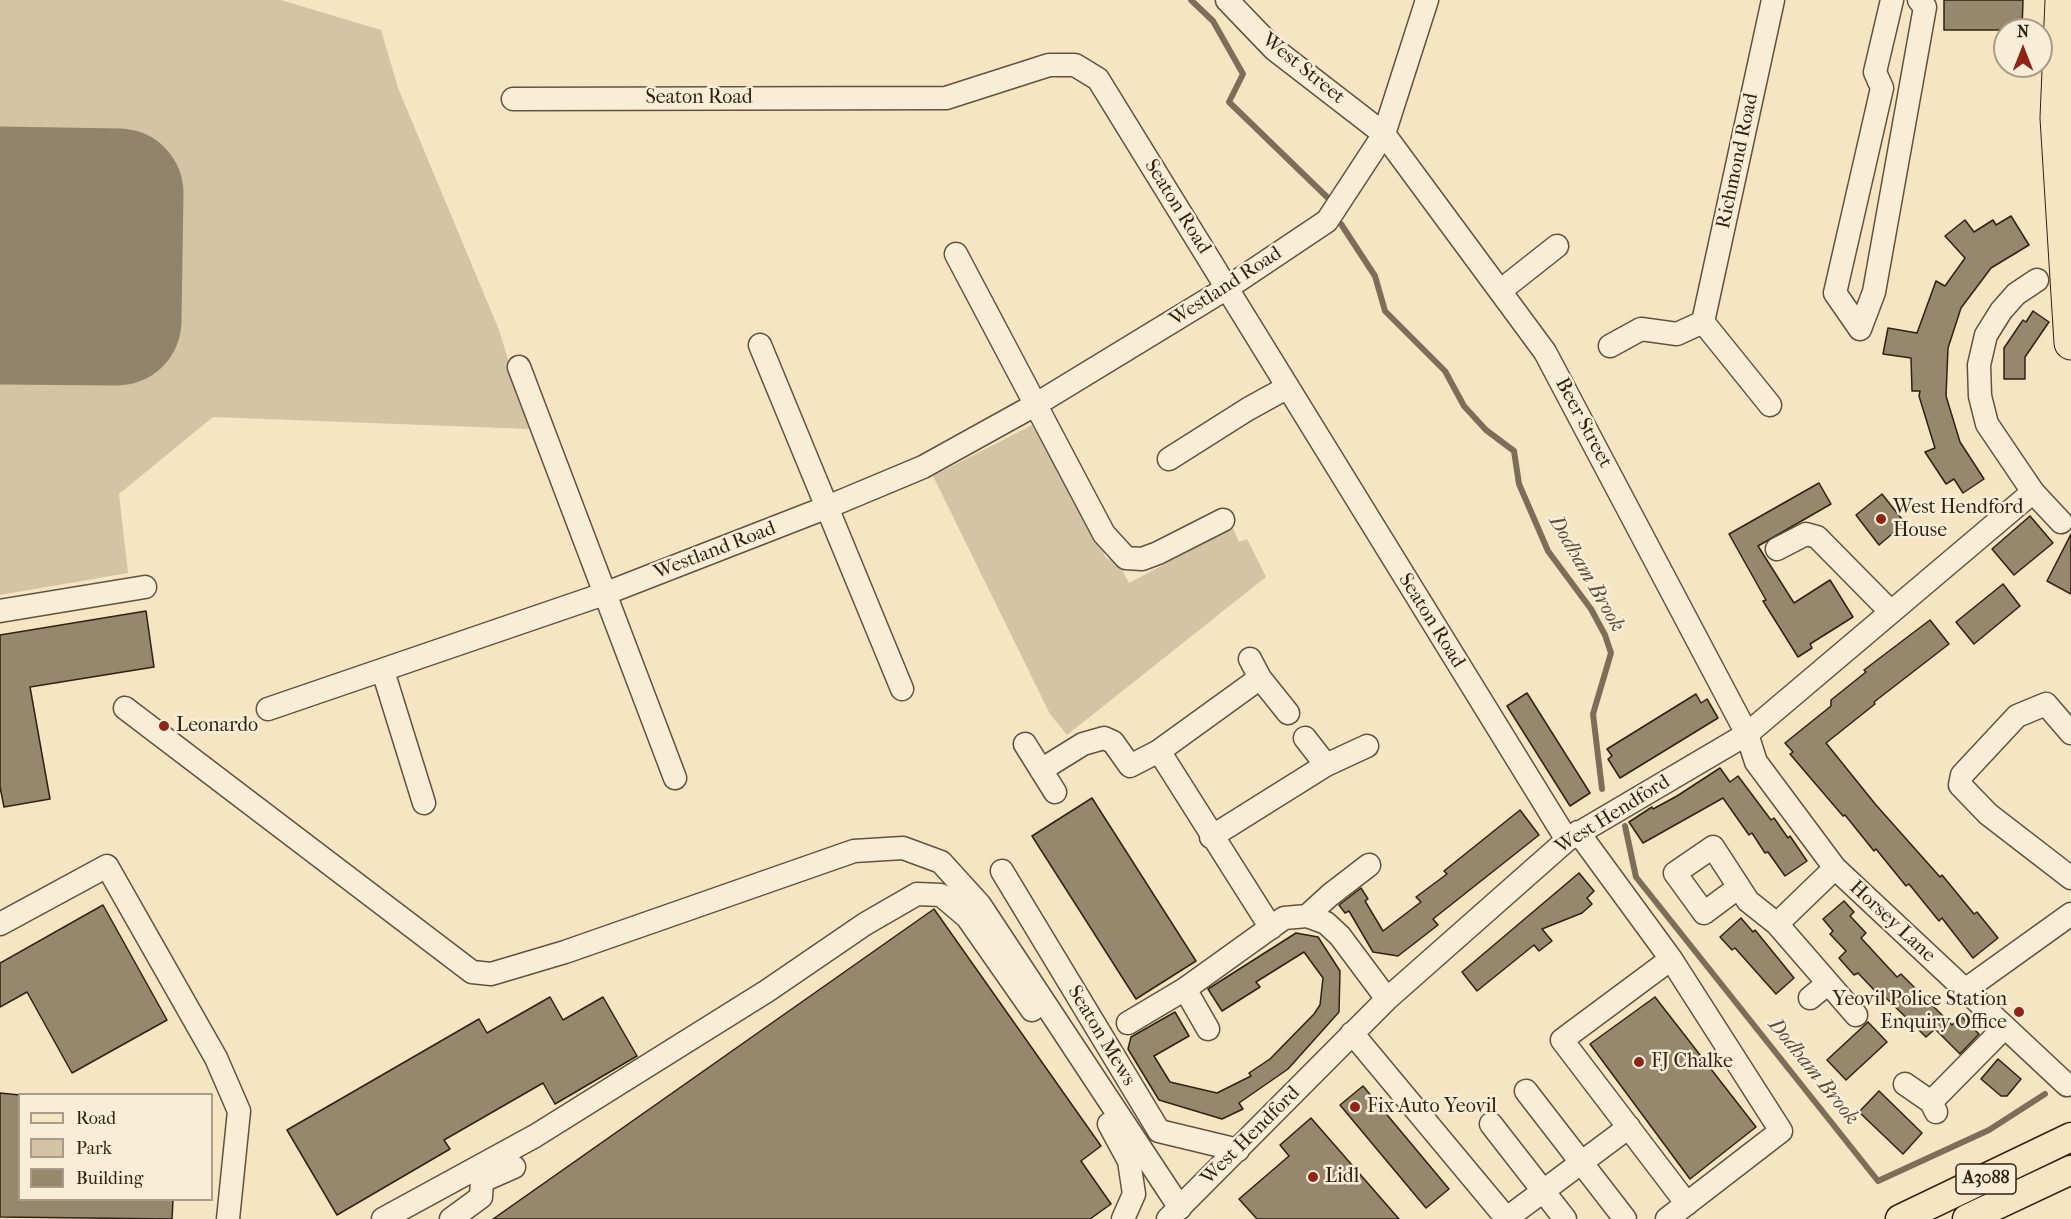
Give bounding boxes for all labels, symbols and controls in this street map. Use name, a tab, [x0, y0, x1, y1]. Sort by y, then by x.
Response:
north arrow	[1993, 18, 2053, 78]
text: N	[2017, 22, 2029, 41]
street label: West Street	[1257, 28, 1349, 110]
street label: Seaton Road	[645, 86, 753, 110]
street label: Richmond Road	[1712, 91, 1764, 231]
street label: Seaton Road	[1138, 155, 1216, 259]
street label: Westland Road	[1165, 242, 1287, 332]
street label: Beer Street	[1549, 374, 1617, 472]
place label: West Hendford House	[1893, 496, 2023, 543]
water label: Dodham Brook	[1543, 511, 1629, 637]
marker: West Hendford House	[1874, 512, 1888, 526]
street label: Westland Road	[651, 517, 779, 585]
street label: Seaton Road	[1392, 569, 1470, 673]
place label: Leonardo	[176, 714, 258, 738]
marker: Leonardo	[157, 719, 171, 733]
street label: West Hendford	[1551, 770, 1675, 860]
street label: Horsey Lane	[1844, 876, 1940, 968]
street label: Seaton Mews	[1062, 982, 1140, 1090]
place label: Yeovil Police Station Enquiry Office	[1833, 988, 2007, 1035]
marker: Yeovil Police Station Enquiry Office	[2012, 1005, 2026, 1019]
water label: Dodham Brook	[1762, 1013, 1864, 1131]
place label: FJ Chalke	[1651, 1050, 1733, 1074]
marker: FJ Chalke	[1632, 1055, 1646, 1069]
street label: West Hendford	[1196, 1081, 1306, 1191]
legend	[18, 1093, 213, 1201]
place label: Fix Auto Yeovil	[1367, 1095, 1497, 1119]
marker: Fix Auto Yeovil	[1348, 1100, 1362, 1114]
text: Road	[76, 1108, 116, 1129]
text: Park	[76, 1138, 112, 1159]
road number: A3088	[1956, 1164, 2016, 1194]
place label: Lidl	[1325, 1165, 1359, 1189]
text: Building	[76, 1168, 143, 1189]
marker: Lidl	[1306, 1170, 1320, 1184]

